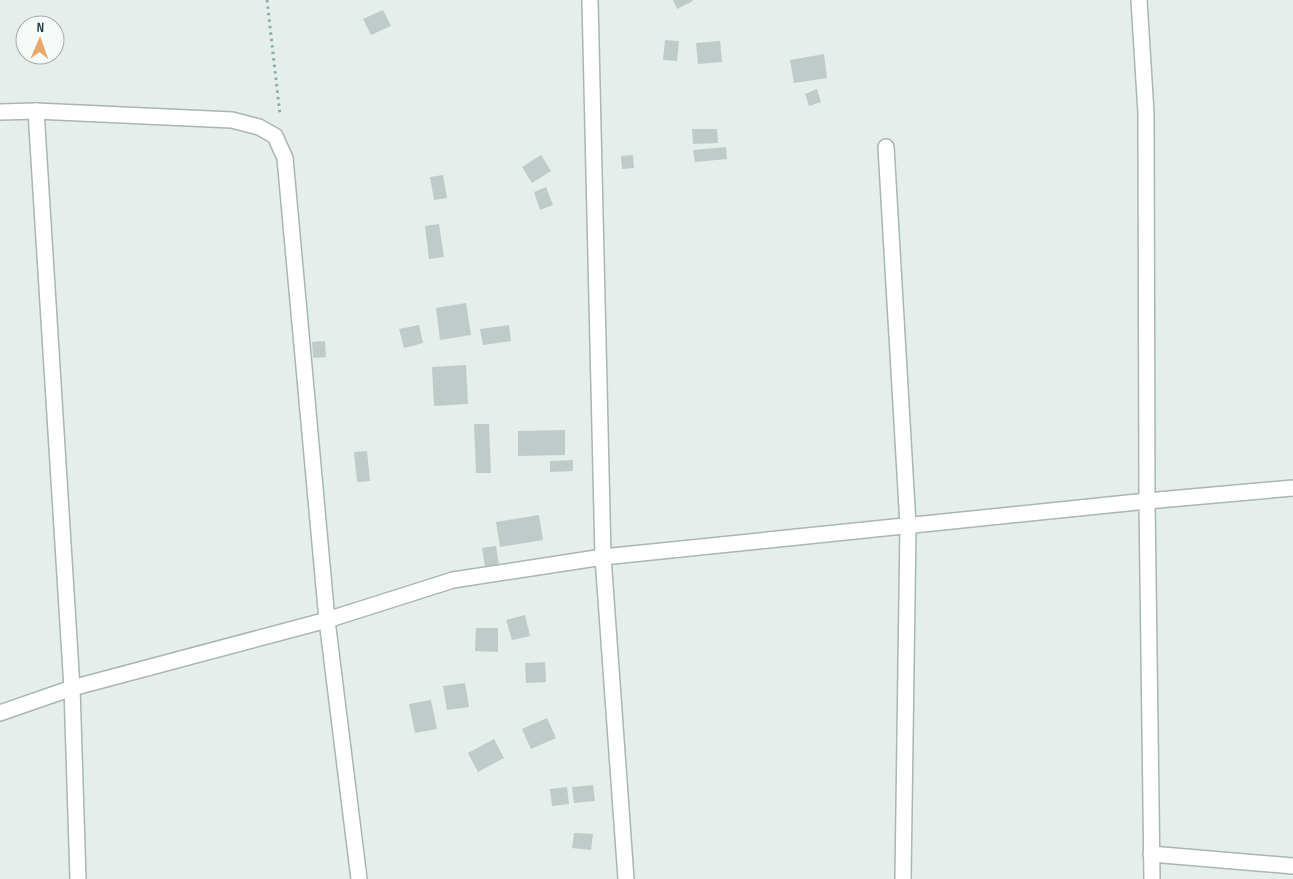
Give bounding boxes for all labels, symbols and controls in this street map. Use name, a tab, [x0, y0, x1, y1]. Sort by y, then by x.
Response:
north arrow	[15, 15, 65, 65]
text: N	[36, 19, 44, 36]

